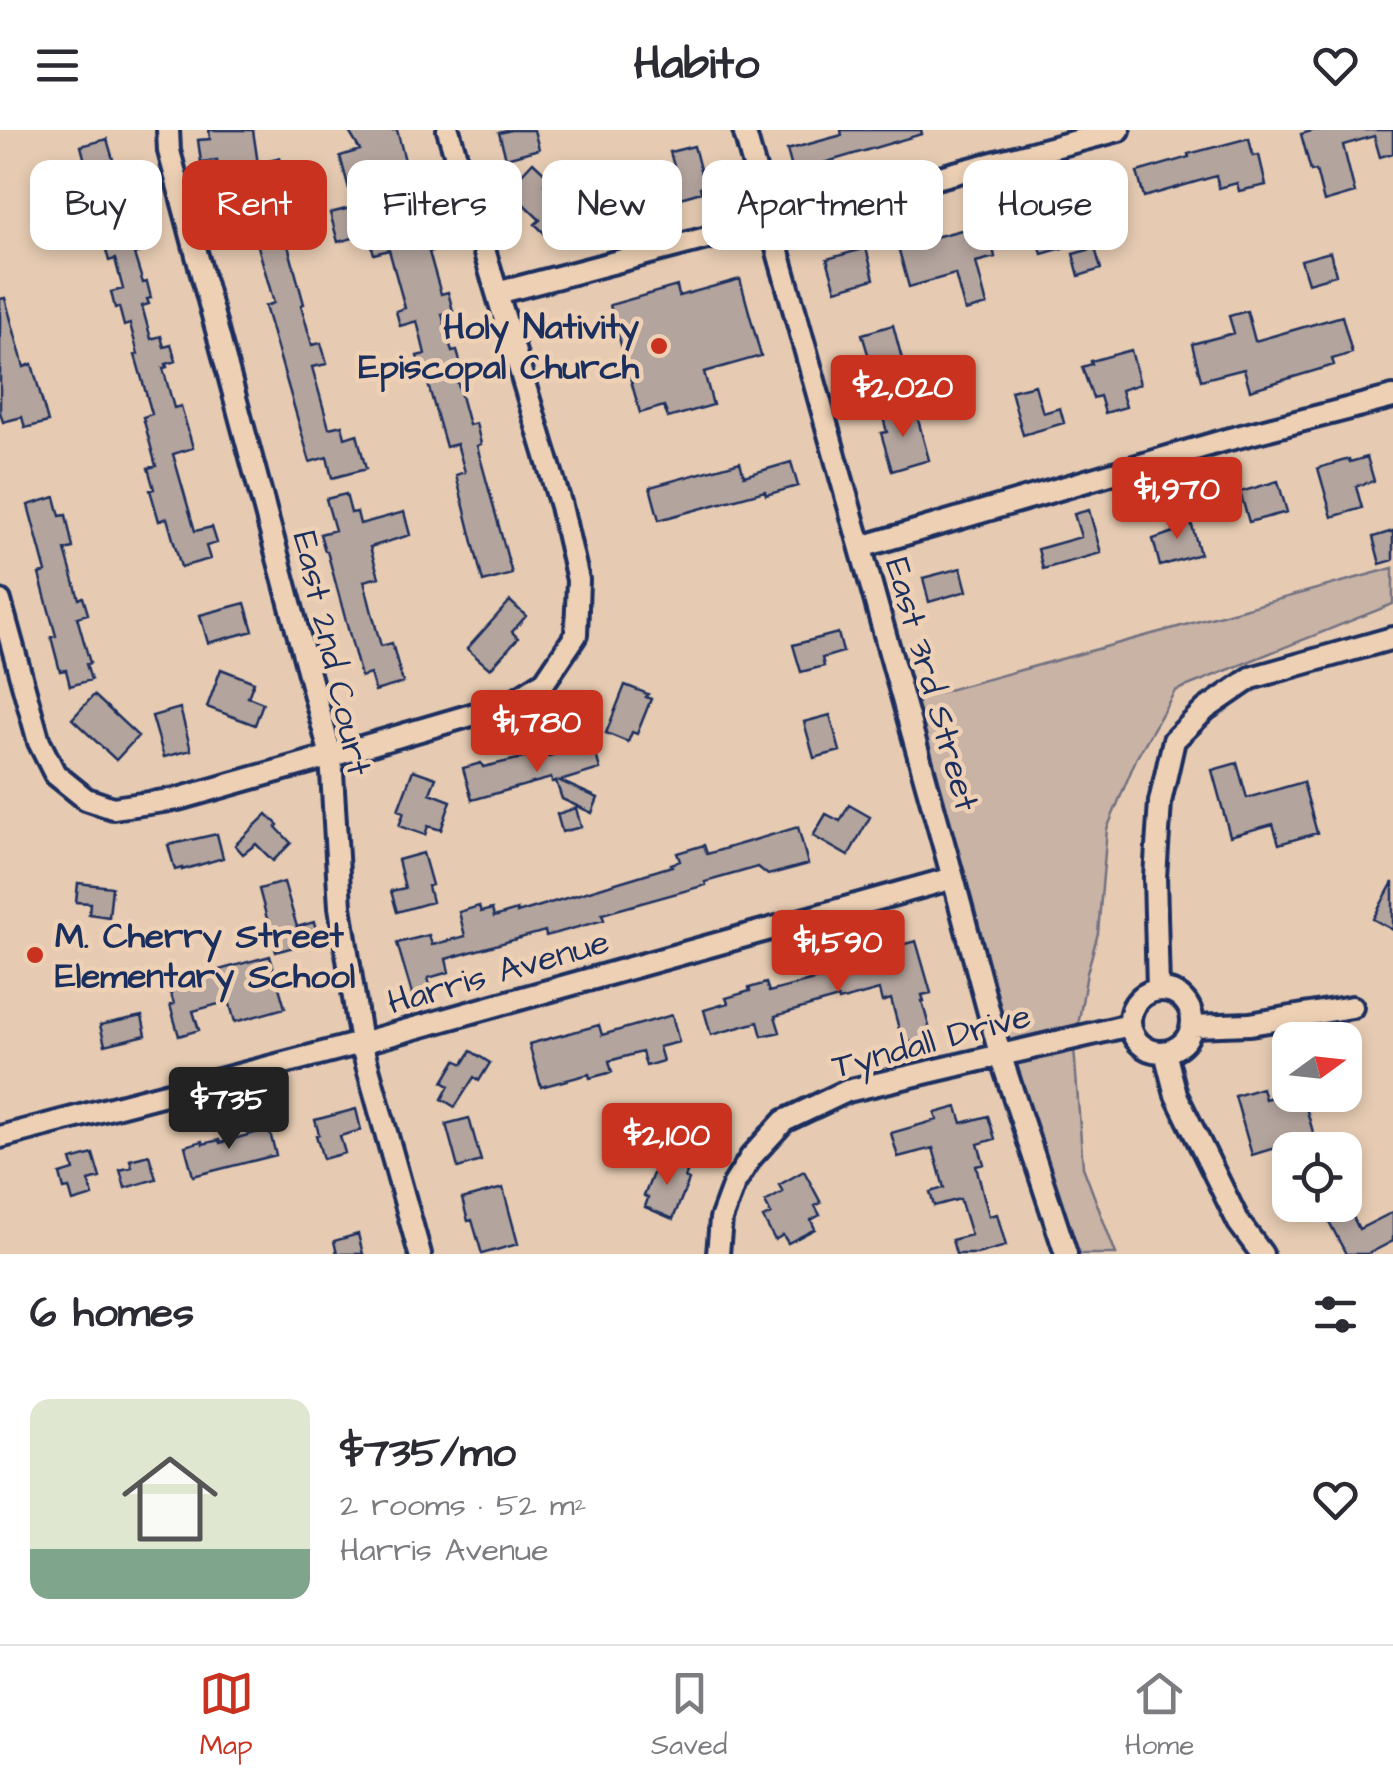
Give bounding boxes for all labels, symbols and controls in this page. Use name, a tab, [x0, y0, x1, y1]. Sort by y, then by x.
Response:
text: Habito	[634, 34, 759, 96]
icon: menu	[30, 38, 85, 93]
icon: heart	[1308, 38, 1363, 93]
chip: Buy	[30, 160, 162, 250]
chip: Rent	[182, 160, 327, 250]
chip: Filters	[347, 160, 522, 250]
chip: New	[542, 160, 682, 250]
chip: Apartment	[702, 160, 943, 250]
chip: House	[963, 160, 1128, 250]
place label: Holy Nativity Episcopal Church	[359, 303, 640, 393]
marker: Holy Nativity Episcopal Church	[648, 335, 670, 357]
pin: $2,020	[822, 355, 984, 440]
text: $2,020	[853, 365, 953, 410]
pin: $1,970	[1096, 457, 1258, 542]
text: $1,970	[1134, 467, 1220, 512]
street label: East 2nd Court	[280, 526, 383, 780]
street label: East 3rd Street	[872, 552, 991, 817]
pin: $1,780	[456, 690, 618, 775]
text: $1,780	[493, 700, 581, 745]
pin: $1,590	[757, 910, 919, 995]
place label: M. Cherry Street Elementary School	[55, 912, 355, 1003]
street label: Harris Avenue	[382, 917, 615, 1027]
text: $1,590	[794, 920, 882, 965]
marker: M. Cherry Street Elementary School	[24, 944, 46, 966]
street label: Tyndall Drive	[827, 991, 1036, 1092]
north arrow	[1272, 1022, 1362, 1112]
map controls	[1272, 1022, 1362, 1222]
pin: $735	[170, 1067, 288, 1152]
text: $735	[191, 1077, 267, 1122]
pin: $2,100	[586, 1103, 748, 1188]
text: $2,100	[624, 1113, 710, 1158]
button: locate	[1272, 1132, 1362, 1222]
text: 6 homes	[30, 1285, 194, 1343]
icon: filters	[1308, 1287, 1363, 1342]
text: $735/mo	[340, 1425, 516, 1483]
icon: home	[110, 1439, 230, 1559]
icon: heart	[1308, 1472, 1363, 1527]
text: 2 rooms · 52 m²	[340, 1483, 587, 1528]
text: Harris Avenue	[340, 1528, 549, 1573]
tab: Map	[199, 1666, 254, 1765]
tab: Saved	[651, 1666, 727, 1765]
tab: Home	[1125, 1666, 1194, 1765]

